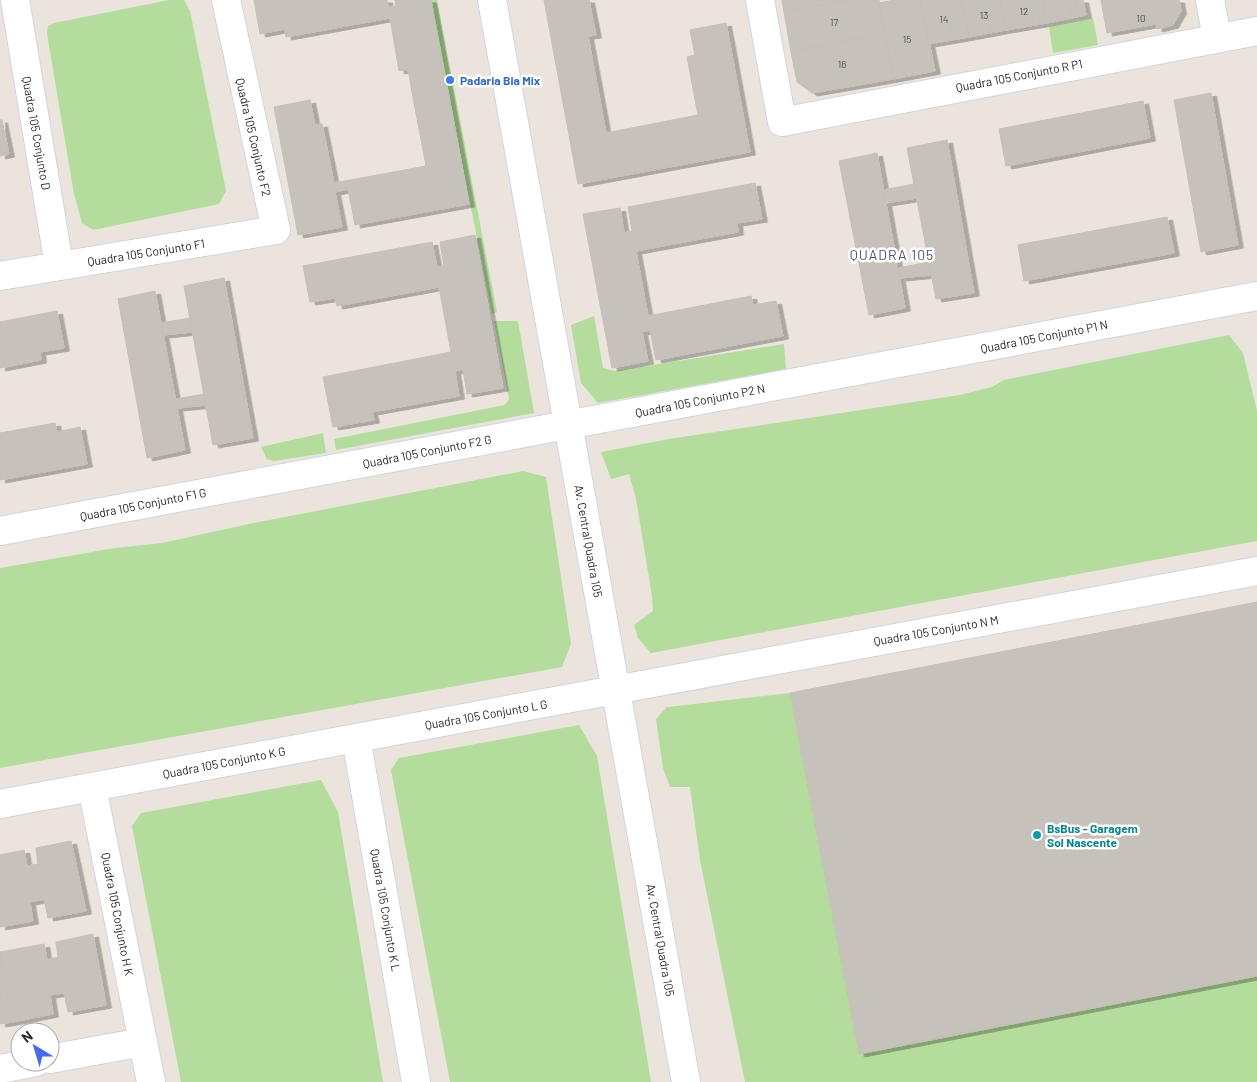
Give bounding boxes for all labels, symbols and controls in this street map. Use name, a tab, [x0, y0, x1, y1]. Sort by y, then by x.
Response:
house number: 12	[1020, 5, 1028, 17]
house number: 13	[980, 9, 988, 21]
house number: 10	[1136, 12, 1146, 24]
house number: 14	[939, 13, 949, 25]
house number: 17	[830, 16, 838, 28]
house number: 15	[903, 33, 911, 45]
street label: Quadra 105 Conjunto R P1	[954, 56, 1084, 94]
house number: 16	[838, 58, 846, 70]
place label: Padaria Bia Mix	[460, 73, 541, 87]
marker: Padaria Bia Mix	[444, 74, 456, 86]
street label: Quadra 105 Conjunto D	[20, 75, 54, 191]
street label: Quadra 105 Conjunto F2	[234, 76, 274, 198]
street label: Quadra 105 Conjunto F1	[86, 236, 206, 268]
district label: QUADRA 105	[850, 246, 934, 263]
street label: Quadra 105 Conjunto P1 N	[979, 317, 1109, 355]
street label: Quadra 105 Conjunto P2 N	[634, 381, 766, 419]
street label: Quadra 105 Conjunto F2 G	[362, 432, 492, 470]
street label: Av. Central Quadra 105	[572, 484, 606, 598]
street label: Quadra 105 Conjunto F1 G	[79, 485, 207, 523]
street label: Quadra 105 Conjunto N M	[872, 612, 1000, 648]
street label: Quadra 105 Conjunto L G	[424, 696, 548, 732]
street label: Quadra 105 Conjunto K G	[161, 743, 287, 781]
place label: BsBus - Garagem Sol Nascente	[1047, 821, 1138, 849]
marker: BsBus - Garagem Sol Nascente	[1031, 829, 1043, 841]
street label: Quadra 105 Conjunto K L	[368, 848, 404, 973]
street label: Quadra 105 Conjunto H K	[99, 851, 137, 977]
street label: Av. Central Quadra 105	[644, 883, 678, 997]
north arrow	[10, 1022, 60, 1072]
text: N	[18, 1027, 36, 1046]

